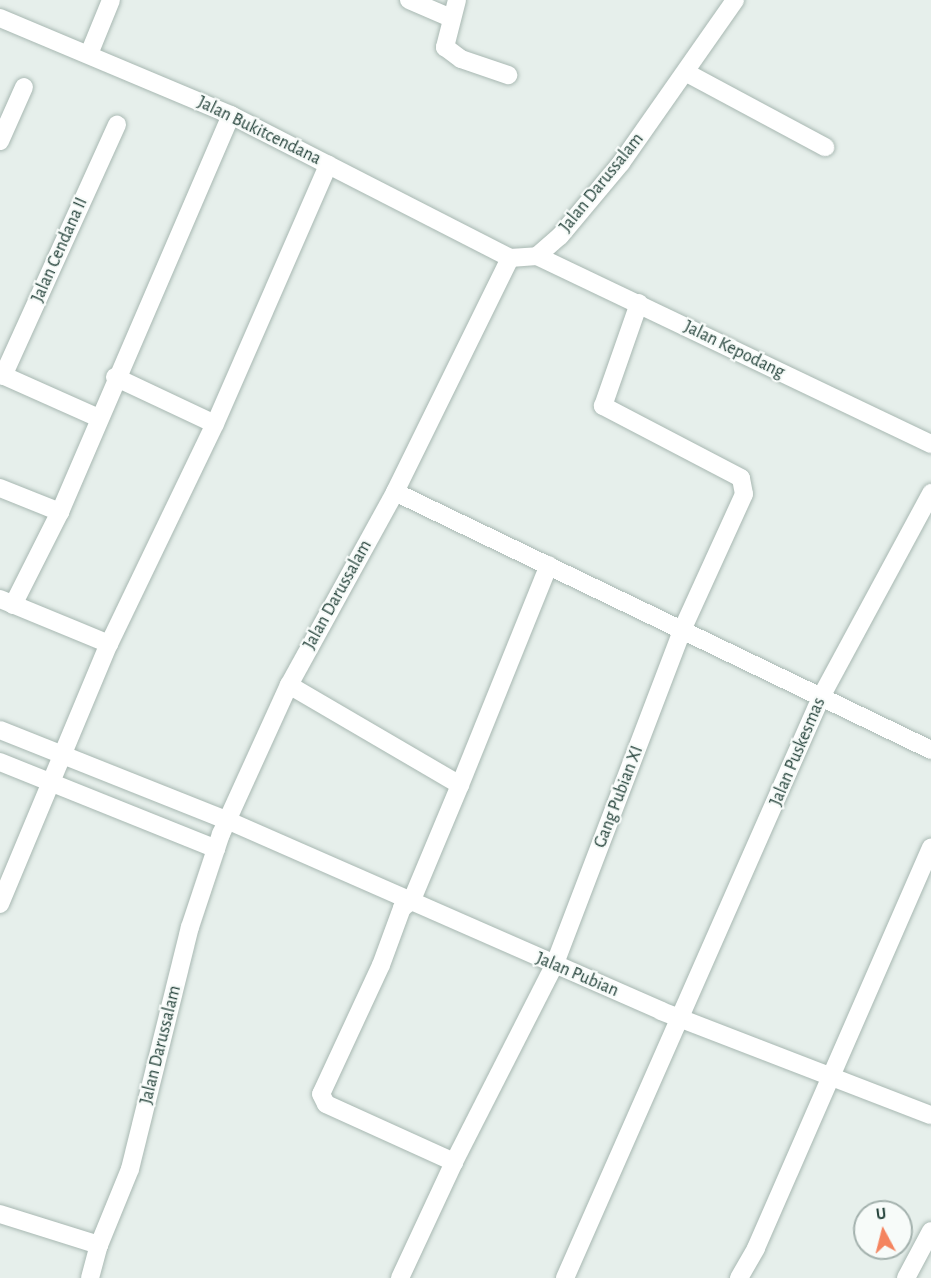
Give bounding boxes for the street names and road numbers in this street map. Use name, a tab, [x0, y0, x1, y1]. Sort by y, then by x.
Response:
street label: Jalan Bukitcendana	[194, 92, 324, 170]
street label: Jalan Darussalam	[555, 129, 649, 237]
street label: Jalan Cendana II	[27, 194, 93, 306]
street label: Jalan Kepodang	[680, 316, 788, 384]
street label: Jalan Darussalam	[299, 537, 377, 653]
street label: Jalan Puskesmas	[765, 695, 831, 809]
street label: Gang Pubian XI	[590, 743, 648, 851]
street label: Jalan Pubian	[532, 948, 622, 1002]
street label: Jalan Darussalam	[136, 983, 186, 1107]

